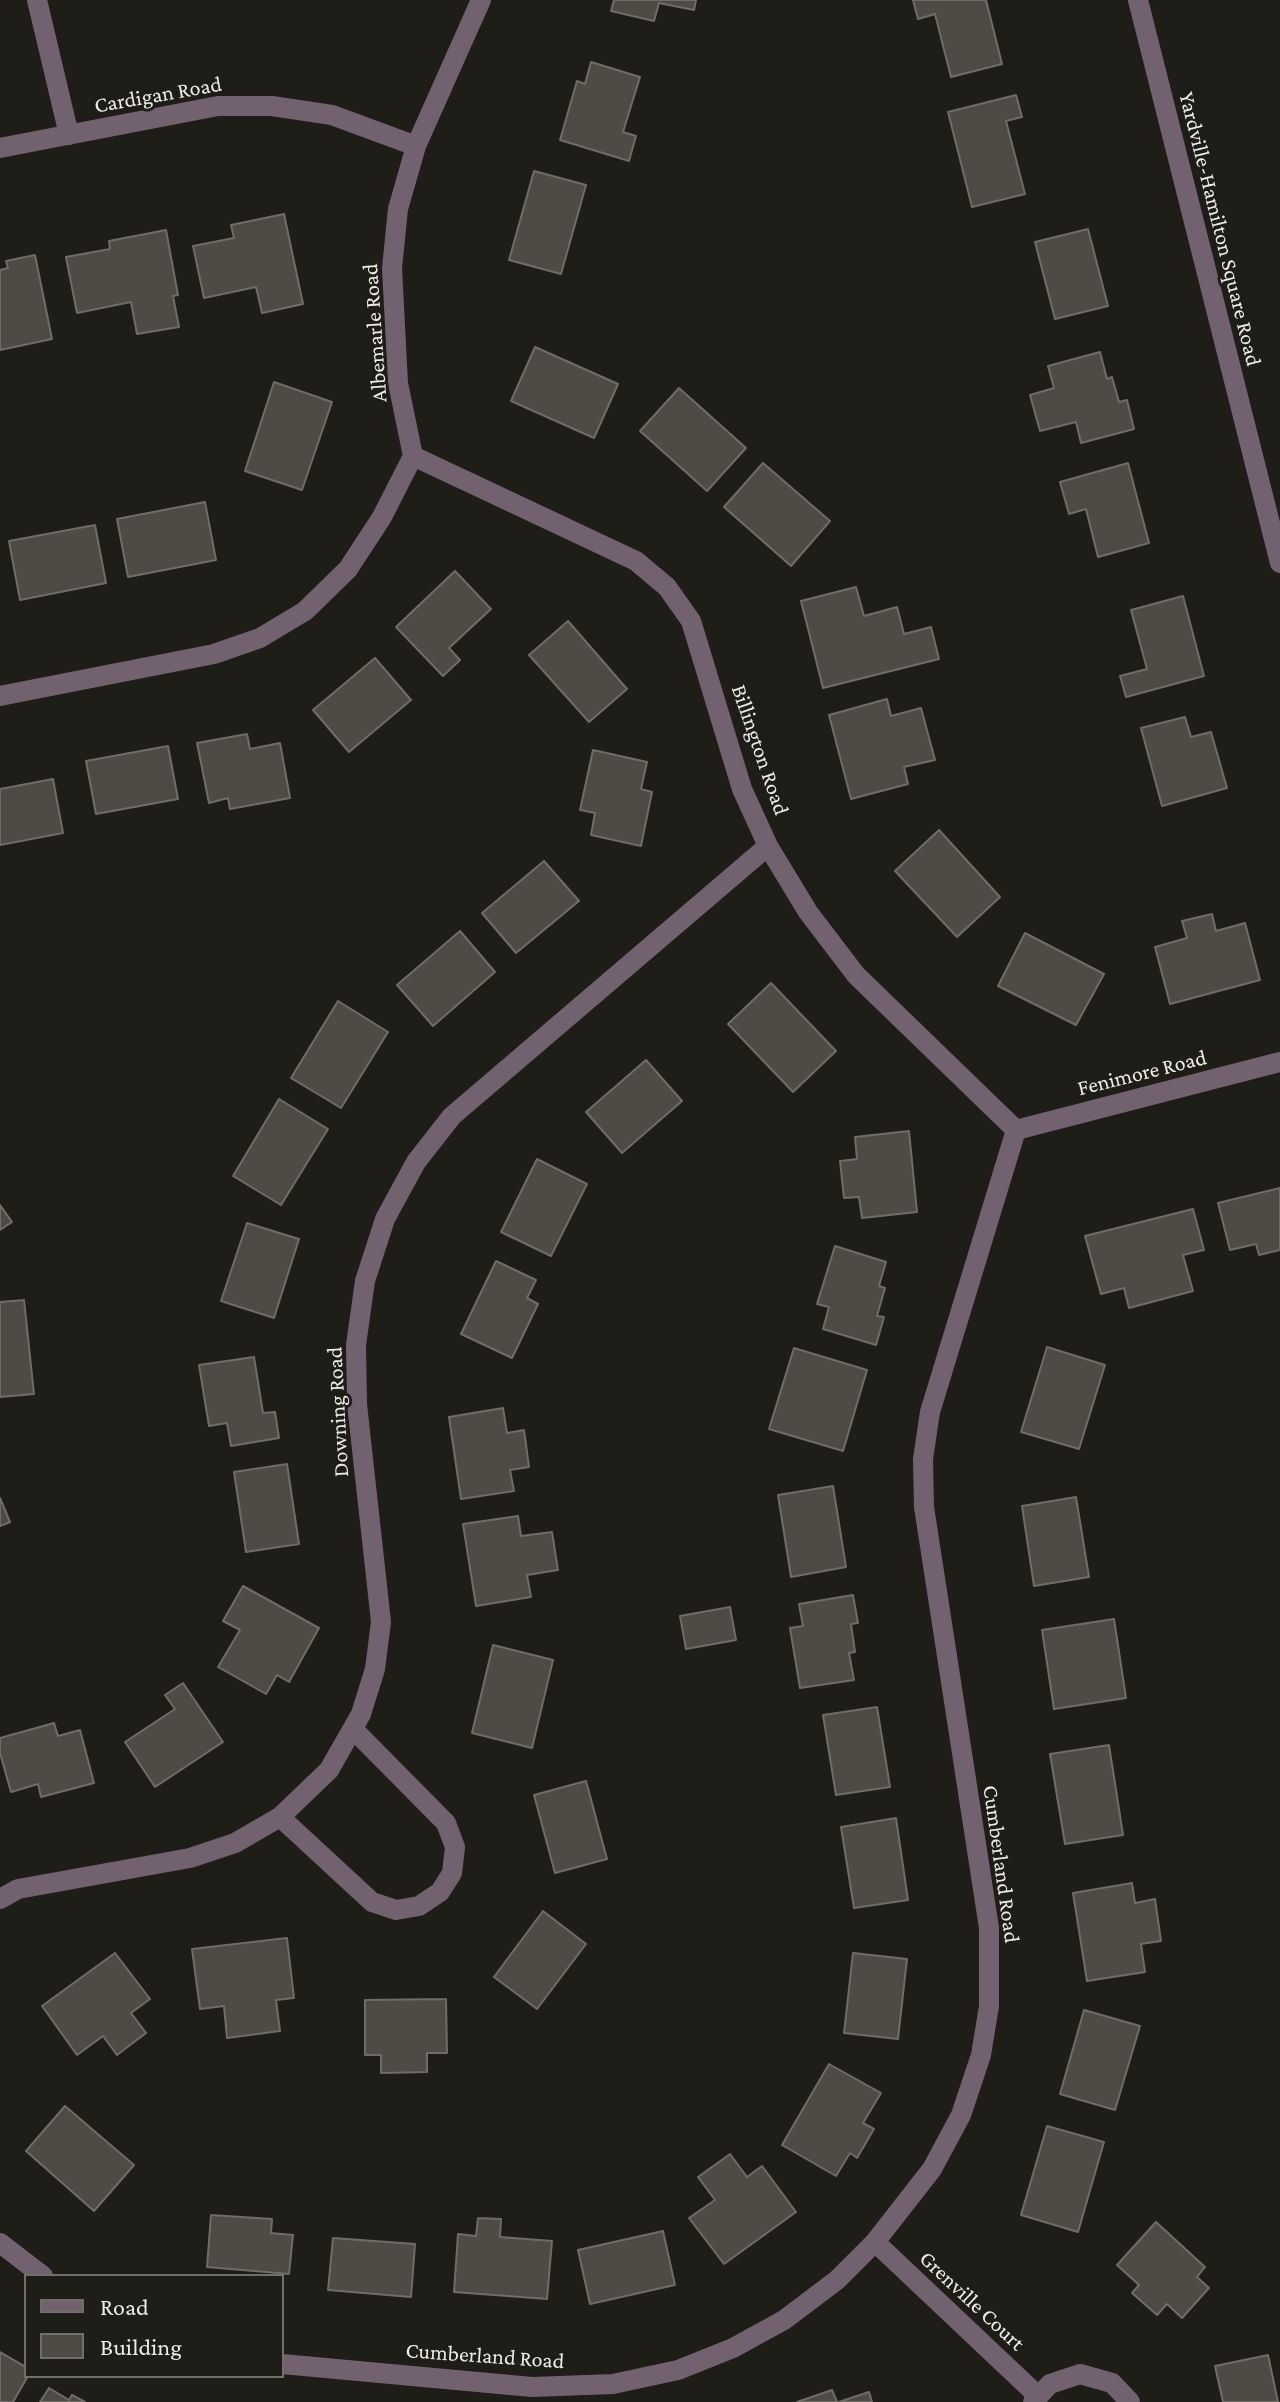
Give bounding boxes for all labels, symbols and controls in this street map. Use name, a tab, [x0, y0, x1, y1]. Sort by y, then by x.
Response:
street label: Cardigan Road	[92, 71, 224, 119]
street label: Yardville-Hamilton Square Road	[1173, 89, 1267, 369]
street label: Albemarle Road	[357, 263, 393, 403]
street label: Billington Road	[725, 681, 795, 819]
street label: Fenimore Road	[1075, 1044, 1209, 1102]
street label: Downing Road	[321, 1346, 355, 1478]
street label: Cumberland Road	[977, 1783, 1025, 1945]
street label: Grenville Court	[914, 2245, 1030, 2357]
legend	[24, 2274, 284, 2378]
text: Road	[100, 2293, 149, 2320]
text: Building	[100, 2333, 182, 2360]
street label: Cumberland Road	[405, 2337, 565, 2375]

